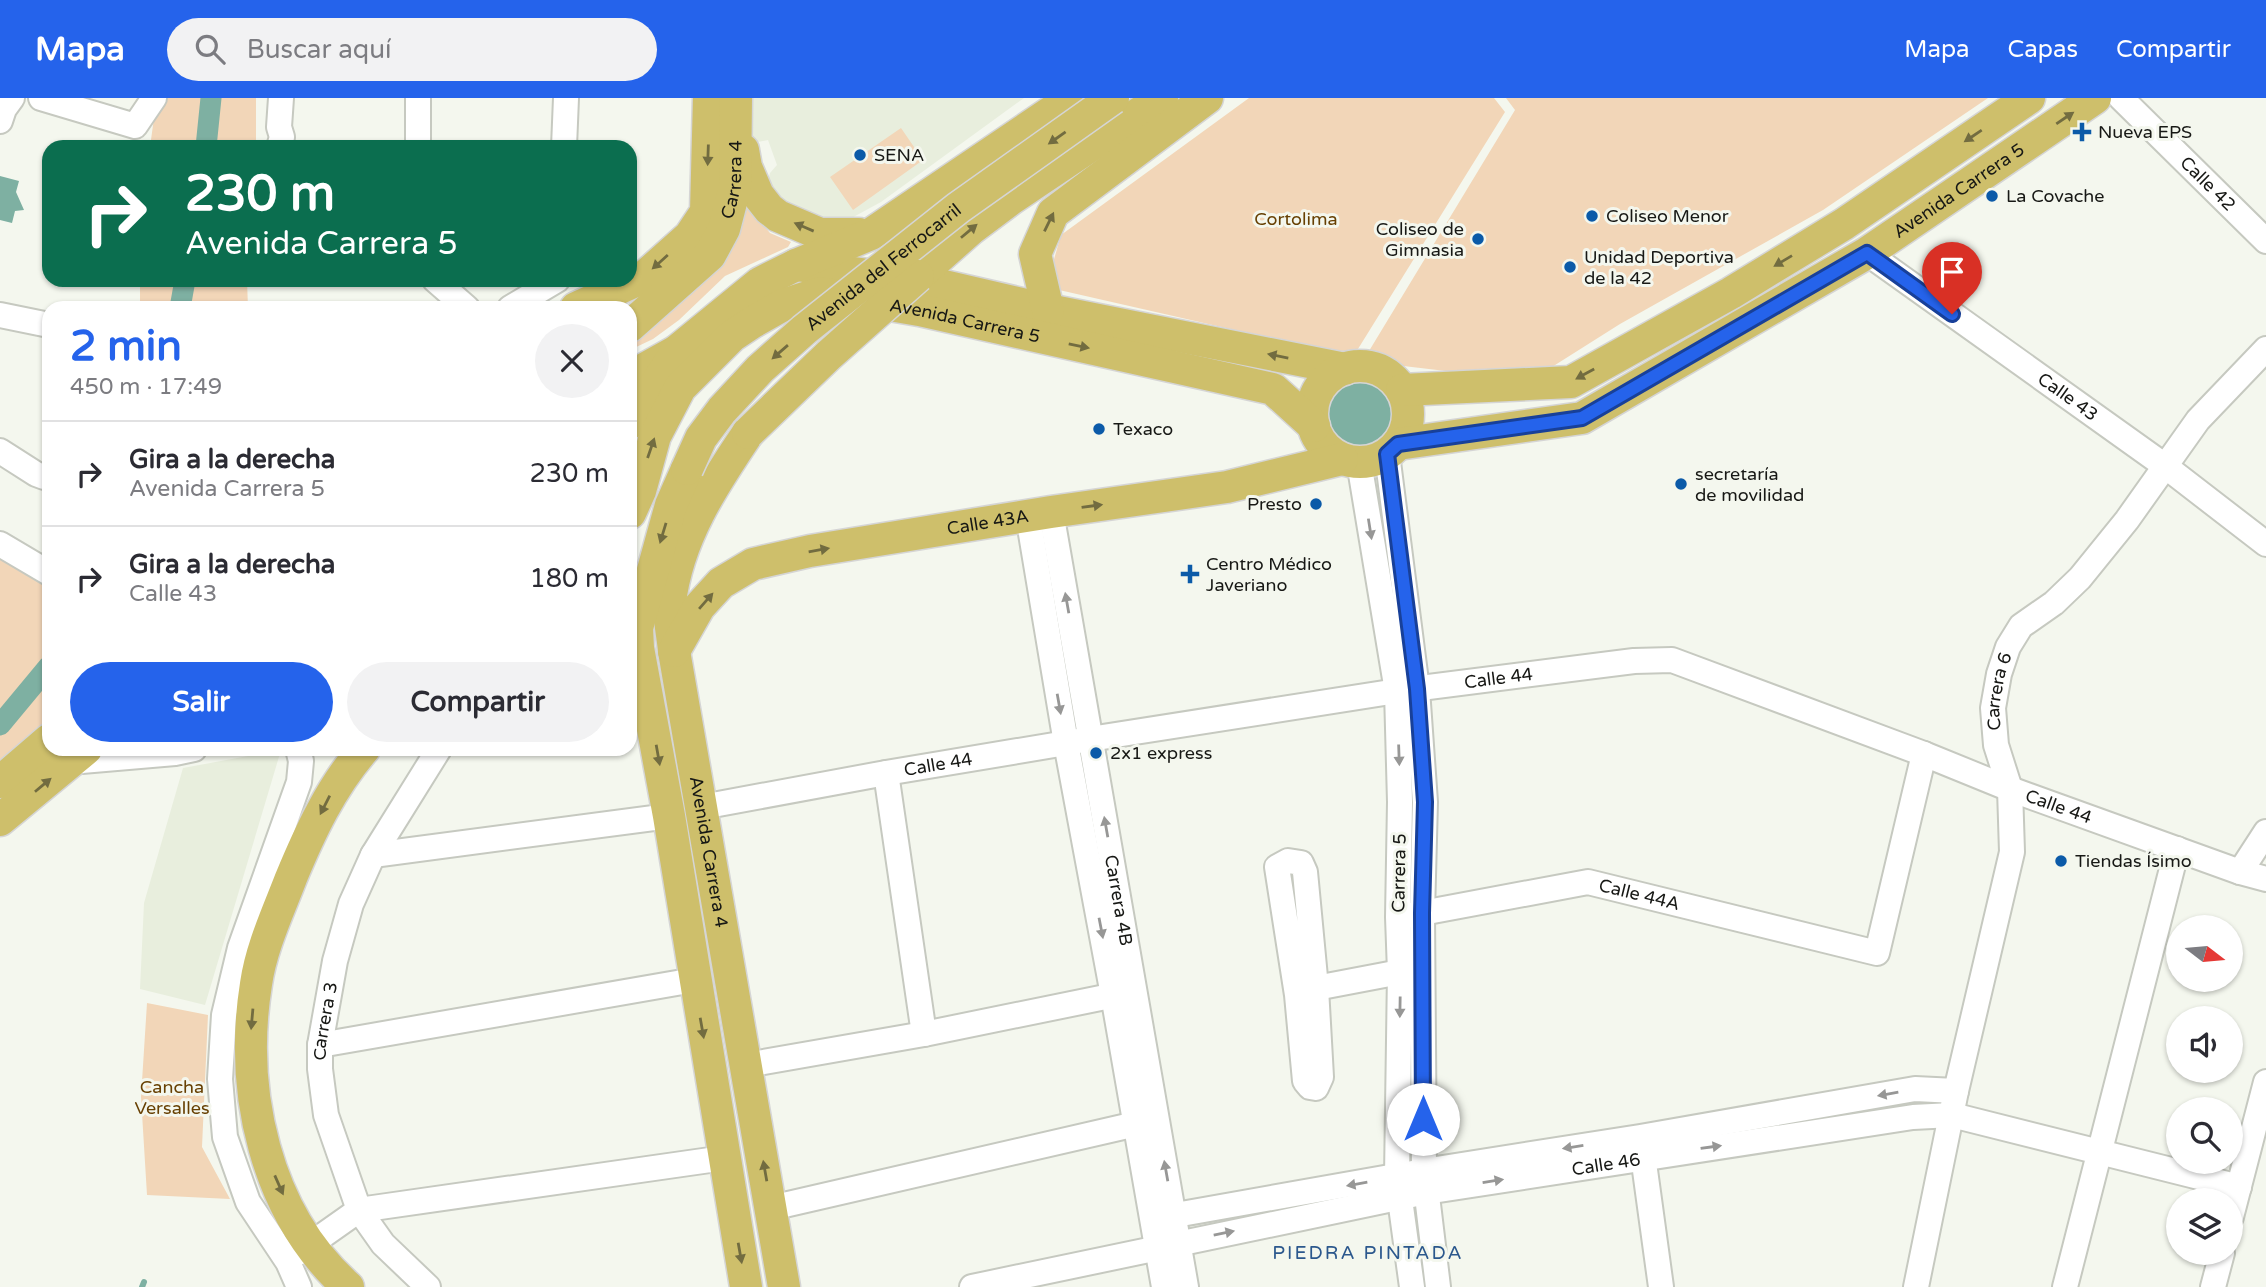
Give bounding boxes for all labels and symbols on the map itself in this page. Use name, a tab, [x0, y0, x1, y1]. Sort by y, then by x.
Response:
one-way arrow	[2056, 112, 2075, 125]
place label: Nueva EPS	[2098, 121, 2192, 143]
marker: Nueva EPS	[2072, 122, 2092, 142]
one-way arrow	[1048, 130, 1066, 144]
one-way arrow	[1963, 130, 1983, 143]
street label: Avenida Carrera 5	[1889, 138, 2028, 243]
street label: Carrera 4	[716, 140, 747, 221]
one-way arrow	[702, 144, 713, 166]
place label: SENA	[874, 144, 924, 166]
marker: SENA	[852, 147, 868, 163]
street label: Calle 42	[2176, 152, 2240, 216]
place label: La Covache	[2006, 185, 2105, 207]
marker: La Covache	[1984, 188, 2000, 204]
street label: Avenida del Ferrocarril	[801, 199, 966, 335]
place label: Coliseo Menor	[1606, 205, 1729, 227]
park label: Cortolima	[1254, 208, 1338, 230]
marker: Coliseo Menor	[1584, 208, 1600, 224]
one-way arrow	[1043, 212, 1055, 232]
place label: Coliseo de Gimnasia	[1376, 218, 1464, 261]
one-way arrow	[794, 221, 815, 232]
one-way arrow	[961, 224, 978, 239]
marker: Coliseo de Gimnasia	[1470, 231, 1486, 247]
pin	[1922, 242, 1982, 314]
place label: Unidad Deportiva de la 42	[1584, 246, 1734, 289]
one-way arrow	[652, 254, 669, 270]
one-way arrow	[1773, 255, 1792, 268]
marker: Unidad Deportiva de la 42	[1562, 259, 1578, 275]
street label: Avenida Carrera 5	[888, 294, 1042, 348]
one-way arrow	[1068, 340, 1090, 351]
one-way arrow	[772, 343, 789, 359]
one-way arrow	[1267, 350, 1289, 361]
one-way arrow	[1575, 368, 1595, 380]
street label: Calle 43	[2033, 368, 2102, 426]
place label: Texaco	[1113, 418, 1173, 440]
marker: Texaco	[1091, 421, 1107, 437]
one-way arrow	[646, 438, 657, 459]
place label: secretaría de movilidad	[1695, 463, 1804, 506]
marker: secretaría de movilidad	[1673, 476, 1689, 492]
place label: Presto	[1247, 493, 1302, 515]
marker: Presto	[1308, 496, 1324, 512]
one-way arrow	[1081, 500, 1103, 511]
street label: Calle 43A	[945, 505, 1030, 540]
one-way arrow	[1365, 519, 1376, 541]
one-way arrow	[657, 523, 667, 544]
one-way arrow	[808, 544, 830, 555]
place label: Centro Médico Javeriano	[1206, 553, 1332, 596]
marker: Centro Médico Javeriano	[1180, 564, 1200, 584]
one-way arrow	[697, 592, 713, 609]
one-way arrow	[1061, 592, 1072, 614]
street label: Carrera 6	[1982, 649, 2016, 731]
street label: Calle 44	[1463, 663, 1534, 693]
one-way arrow	[1054, 693, 1065, 715]
place label: 2x1 express	[1110, 742, 1212, 764]
one-way arrow	[653, 744, 664, 766]
one-way arrow	[1393, 744, 1404, 766]
marker: 2x1 express	[1088, 745, 1104, 761]
street label: Calle 44	[902, 748, 974, 781]
street label: Avenida Carrera 4	[685, 774, 733, 929]
one-way arrow	[34, 777, 52, 792]
street label: Calle 44	[2022, 784, 2095, 829]
one-way arrow	[319, 795, 330, 815]
one-way arrow	[1100, 816, 1111, 838]
street label: Carrera 5	[1387, 833, 1411, 913]
place label: Tiendas Ísimo	[2075, 850, 2192, 872]
street label: Carrera 4B	[1100, 853, 1137, 947]
marker: Tiendas Ísimo	[2053, 853, 2069, 869]
street label: Calle 44A	[1597, 874, 1682, 915]
north arrow	[2166, 915, 2244, 992]
one-way arrow	[1095, 917, 1106, 939]
street label: Carrera 3	[309, 980, 342, 1061]
one-way arrow	[1394, 996, 1406, 1018]
one-way arrow	[246, 1008, 257, 1030]
one-way arrow	[697, 1017, 708, 1039]
park label: Cancha Versalles	[134, 1076, 210, 1119]
position arrow	[1386, 1082, 1460, 1156]
one-way arrow	[1877, 1089, 1899, 1100]
one-way arrow	[1700, 1141, 1722, 1152]
one-way arrow	[1562, 1142, 1584, 1153]
street label: Calle 46	[1570, 1148, 1642, 1180]
one-way arrow	[759, 1160, 770, 1182]
one-way arrow	[1161, 1160, 1172, 1182]
one-way arrow	[273, 1175, 285, 1195]
one-way arrow	[1482, 1175, 1504, 1186]
one-way arrow	[1345, 1179, 1367, 1190]
one-way arrow	[1213, 1228, 1235, 1239]
one-way arrow	[735, 1242, 746, 1264]
district label: PIEDRA PINTADA	[1272, 1242, 1464, 1264]

